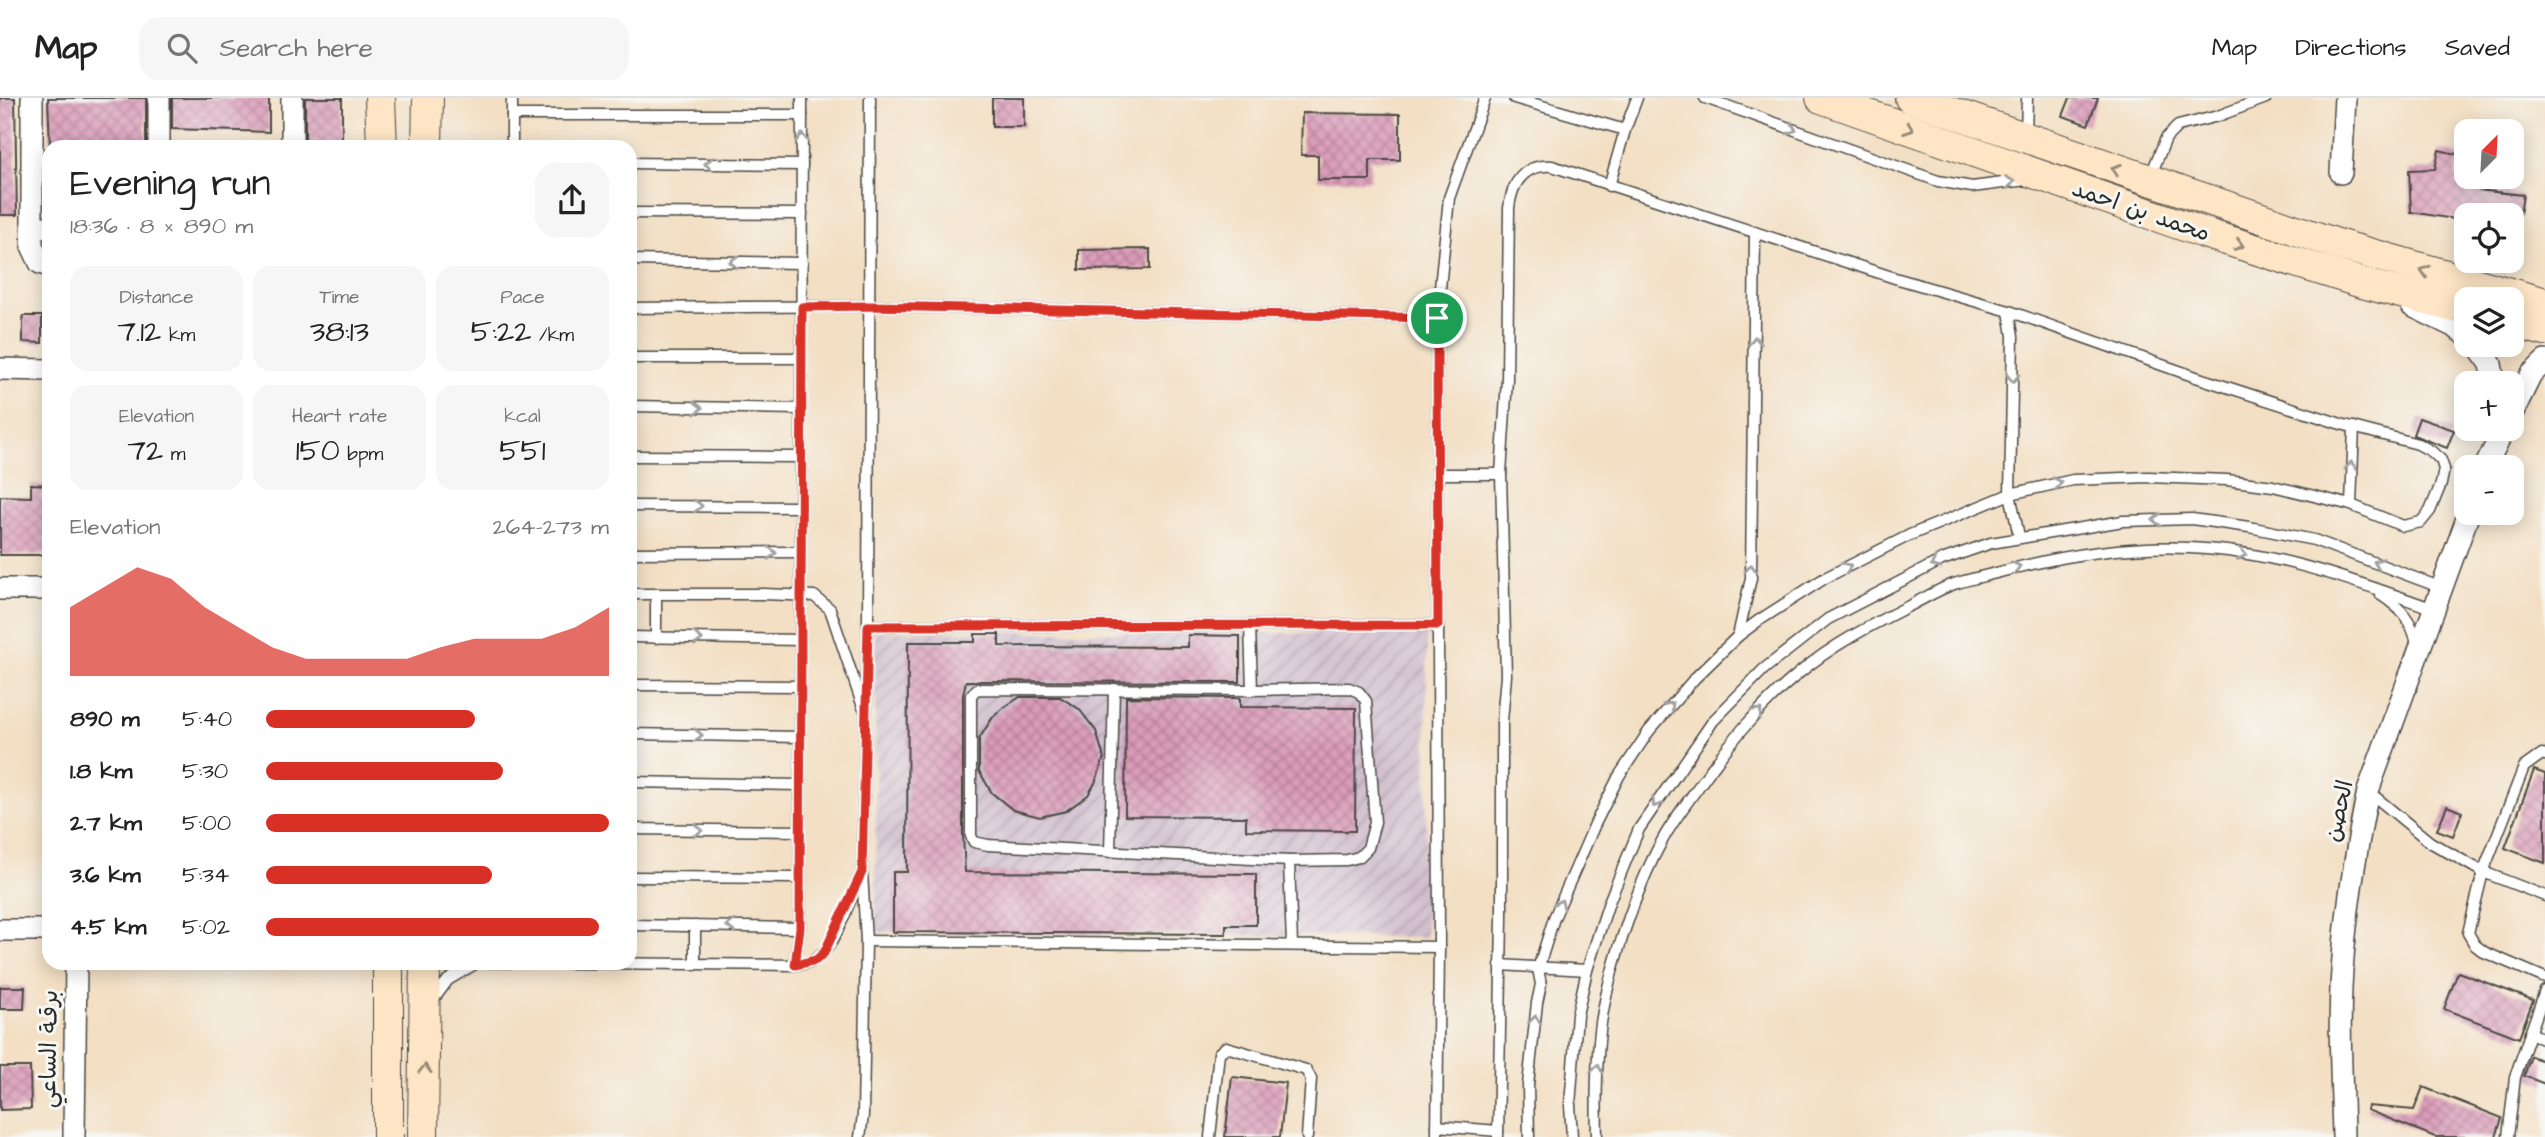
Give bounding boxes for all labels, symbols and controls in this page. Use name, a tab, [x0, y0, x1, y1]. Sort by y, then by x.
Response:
search box	[139, 17, 629, 80]
text: Map	[35, 25, 97, 71]
icon: search	[163, 29, 201, 67]
text: Search here	[219, 30, 373, 66]
text: Map	[2212, 31, 2257, 65]
text: Directions	[2295, 31, 2407, 65]
text: Saved	[2445, 31, 2510, 65]
north arrow	[2454, 119, 2524, 189]
map controls	[2454, 119, 2524, 525]
one-way arrow	[1902, 120, 1914, 134]
one-way arrow	[1786, 121, 1798, 135]
one-way arrow	[794, 132, 810, 143]
one-way arrow	[703, 156, 714, 171]
text: Evening run	[70, 158, 271, 210]
button: share	[535, 163, 609, 237]
one-way arrow	[2110, 163, 2123, 177]
street label: محمد بن احمد	[2068, 172, 2214, 250]
one-way arrow	[2004, 175, 2016, 190]
button: locate	[2454, 203, 2524, 273]
text: 18:36 · 8 × 890 m	[70, 210, 253, 242]
one-way arrow	[2233, 236, 2245, 251]
one-way arrow	[728, 254, 738, 270]
one-way arrow	[2419, 264, 2431, 279]
text: Distance	[120, 284, 193, 311]
text: Time	[320, 284, 359, 311]
text: Pace	[500, 284, 545, 311]
button: layers	[2454, 287, 2524, 357]
pin	[1407, 288, 1467, 348]
icon: arrive	[1418, 299, 1456, 337]
text: 7.12	[118, 311, 161, 353]
text: 38:13	[310, 311, 369, 353]
text: 5:22	[471, 311, 531, 353]
text: km	[161, 322, 195, 349]
text: /km	[531, 322, 574, 349]
one-way arrow	[1747, 336, 1763, 346]
button: +	[2454, 371, 2524, 441]
one-way arrow	[2005, 374, 2021, 384]
one-way arrow	[693, 400, 704, 415]
text: Elevation	[119, 403, 194, 430]
text: Heart rate	[292, 403, 387, 430]
text: kcal	[504, 403, 541, 430]
text: 72	[127, 430, 163, 472]
text: 150	[296, 430, 340, 472]
text: 551	[499, 430, 546, 472]
text: m	[163, 441, 186, 468]
text: bpm	[340, 441, 383, 468]
button: −	[2454, 455, 2524, 525]
one-way arrow	[2344, 460, 2359, 471]
one-way arrow	[2052, 476, 2064, 491]
one-way arrow	[693, 498, 704, 514]
text: Elevation	[70, 511, 161, 543]
text: 264–273 m	[492, 511, 609, 543]
one-way arrow	[2151, 512, 2161, 528]
one-way arrow	[766, 545, 777, 560]
one-way arrow	[2236, 546, 2248, 561]
one-way arrow	[1930, 555, 1942, 569]
one-way arrow	[2373, 557, 2385, 571]
one-way arrow	[1840, 561, 1852, 575]
one-way arrow	[2010, 561, 2022, 575]
one-way arrow	[1744, 563, 1759, 574]
one-way arrow	[693, 631, 704, 646]
one-way arrow	[1662, 702, 1674, 715]
text: 890 m	[70, 703, 140, 735]
text: 5:40	[182, 703, 232, 735]
one-way arrow	[1749, 707, 1762, 720]
one-way arrow	[693, 727, 704, 743]
text: 1.8 km	[70, 755, 132, 787]
text: 5:30	[182, 755, 228, 787]
street label: الحصن	[2316, 777, 2362, 845]
one-way arrow	[1651, 795, 1664, 808]
text: 2.7 km	[70, 807, 142, 839]
text: 5:00	[182, 807, 231, 839]
one-way arrow	[693, 822, 704, 838]
text: 3.6 km	[70, 859, 141, 891]
text: 5:34	[182, 859, 229, 891]
one-way arrow	[1552, 899, 1566, 911]
text: 4.5 km	[70, 911, 146, 943]
text: 5:02	[182, 911, 230, 943]
one-way arrow	[726, 919, 737, 934]
street label: برقـة الساعي	[32, 990, 70, 1108]
one-way arrow	[1527, 1014, 1542, 1026]
one-way arrow	[417, 1063, 433, 1074]
one-way arrow	[1590, 1063, 1605, 1074]

